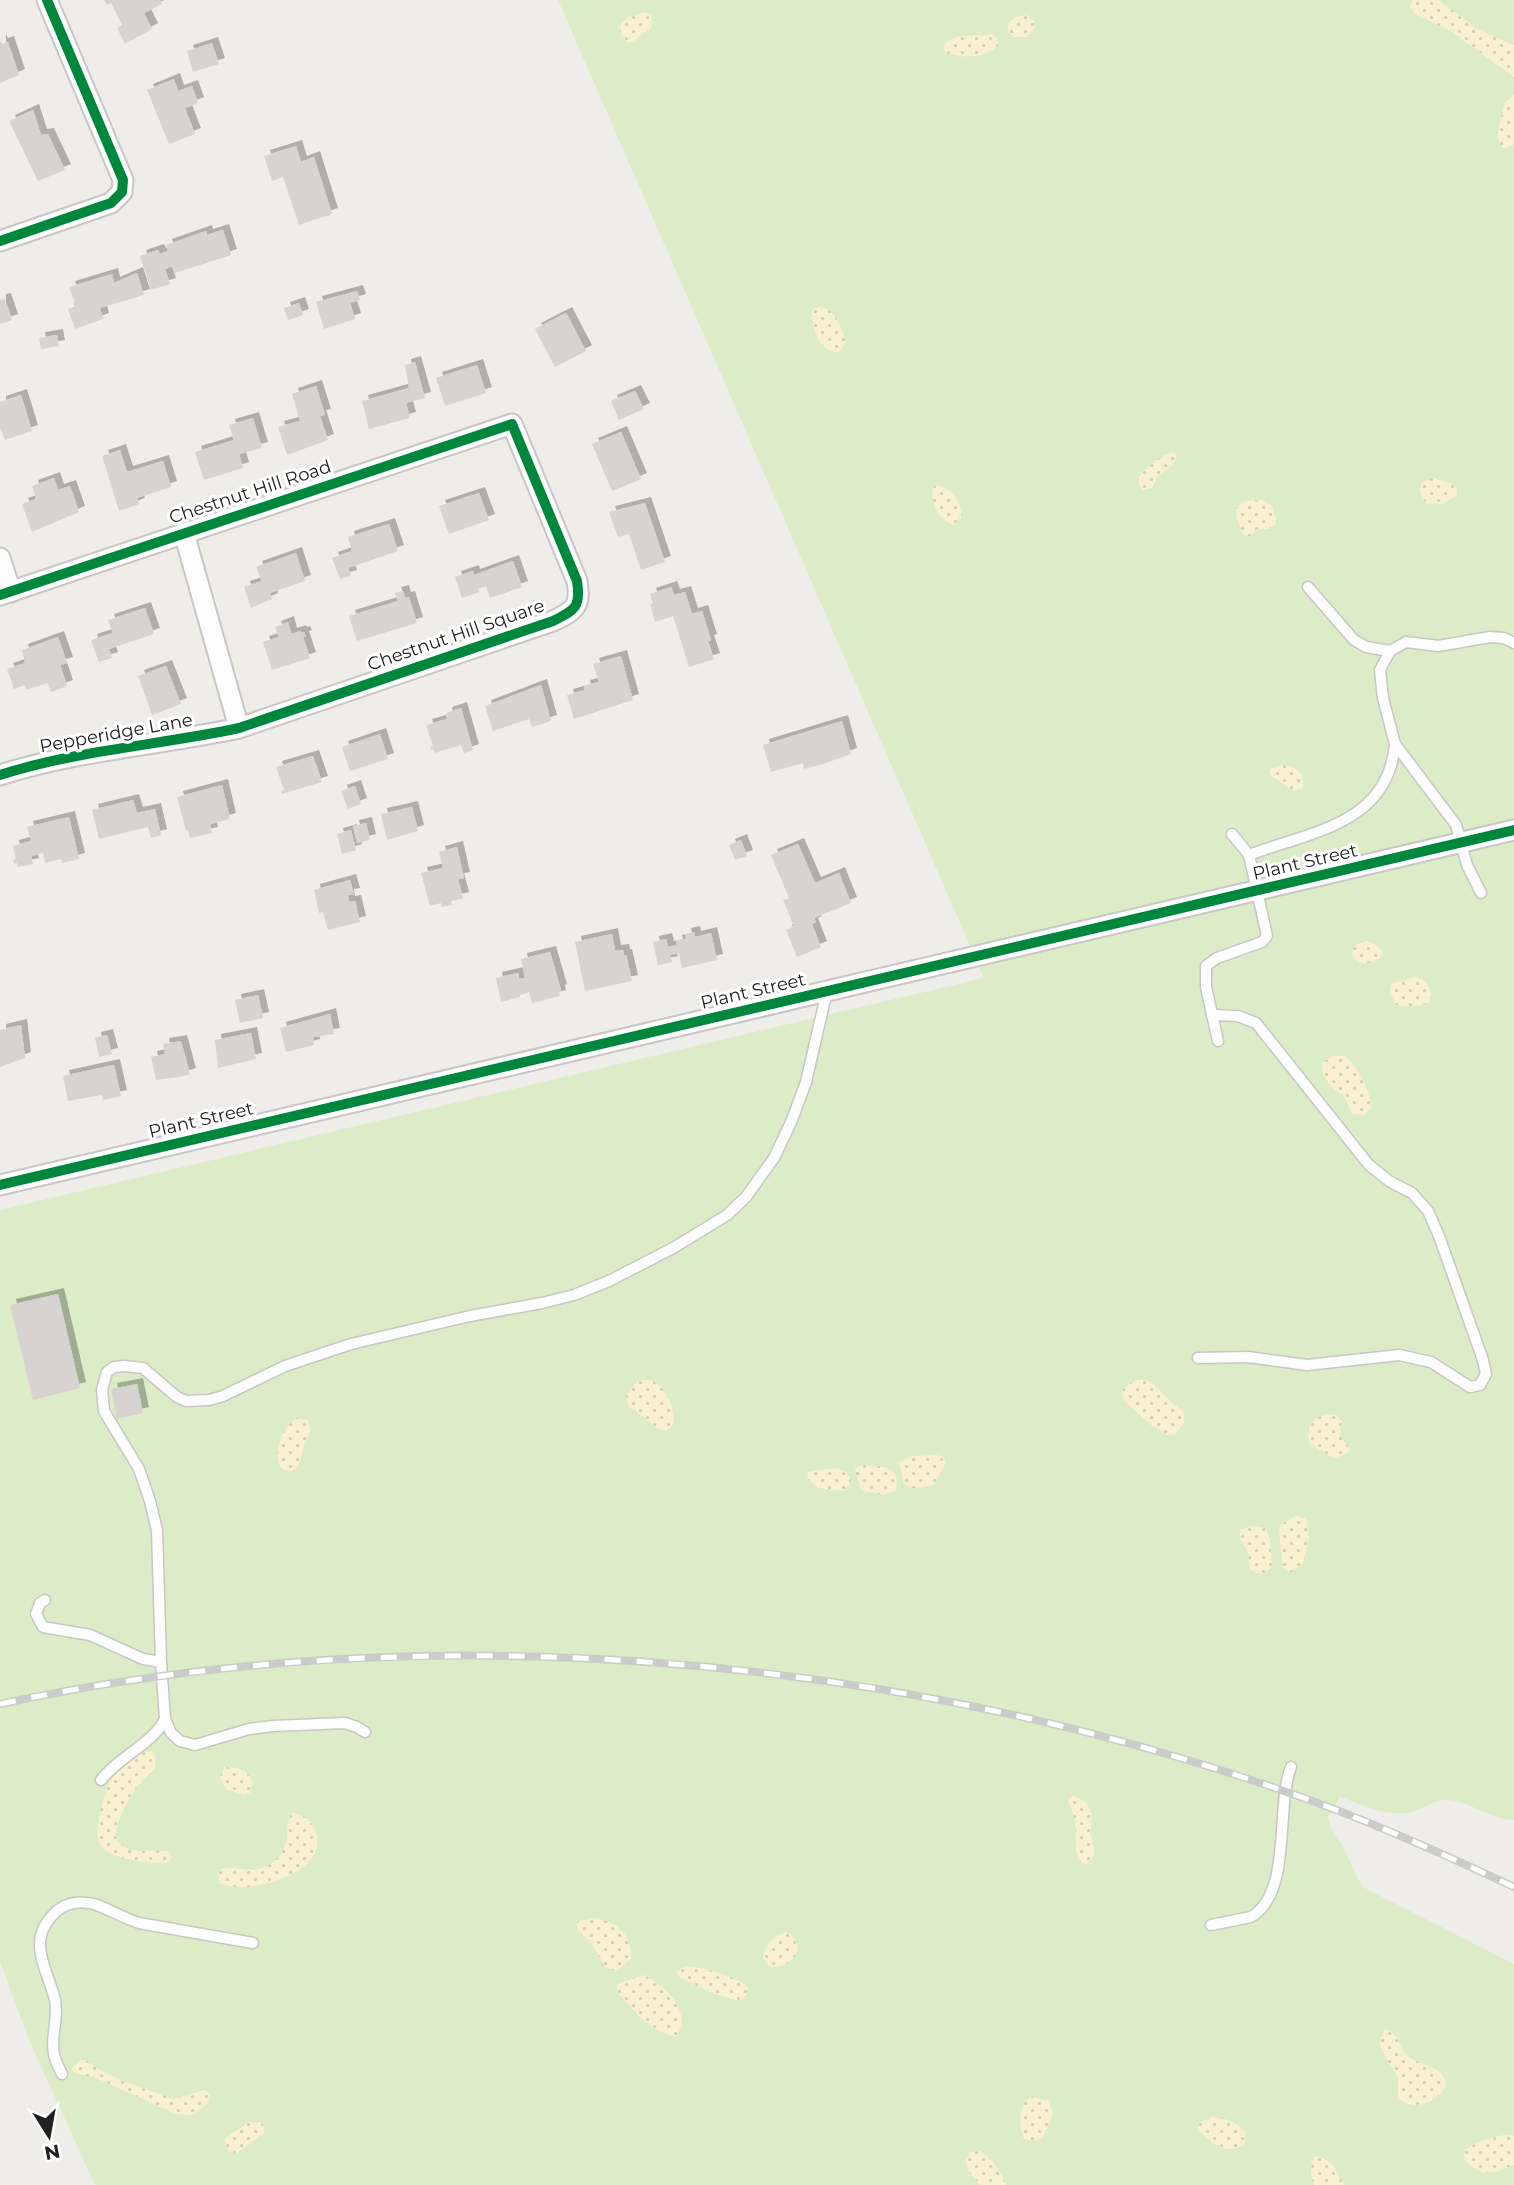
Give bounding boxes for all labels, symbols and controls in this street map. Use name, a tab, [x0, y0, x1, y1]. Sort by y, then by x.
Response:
street label: Chestnut Hill Road	[166, 455, 334, 529]
street label: Chestnut Hill Square	[365, 594, 548, 676]
street label: Pepperidge Lane	[38, 709, 194, 757]
street label: Plant Street	[1250, 839, 1360, 885]
street label: Plant Street	[698, 968, 808, 1014]
street label: Plant Street	[146, 1097, 256, 1143]
north arrow	[14, 2101, 84, 2171]
text: N	[42, 2139, 62, 2165]

